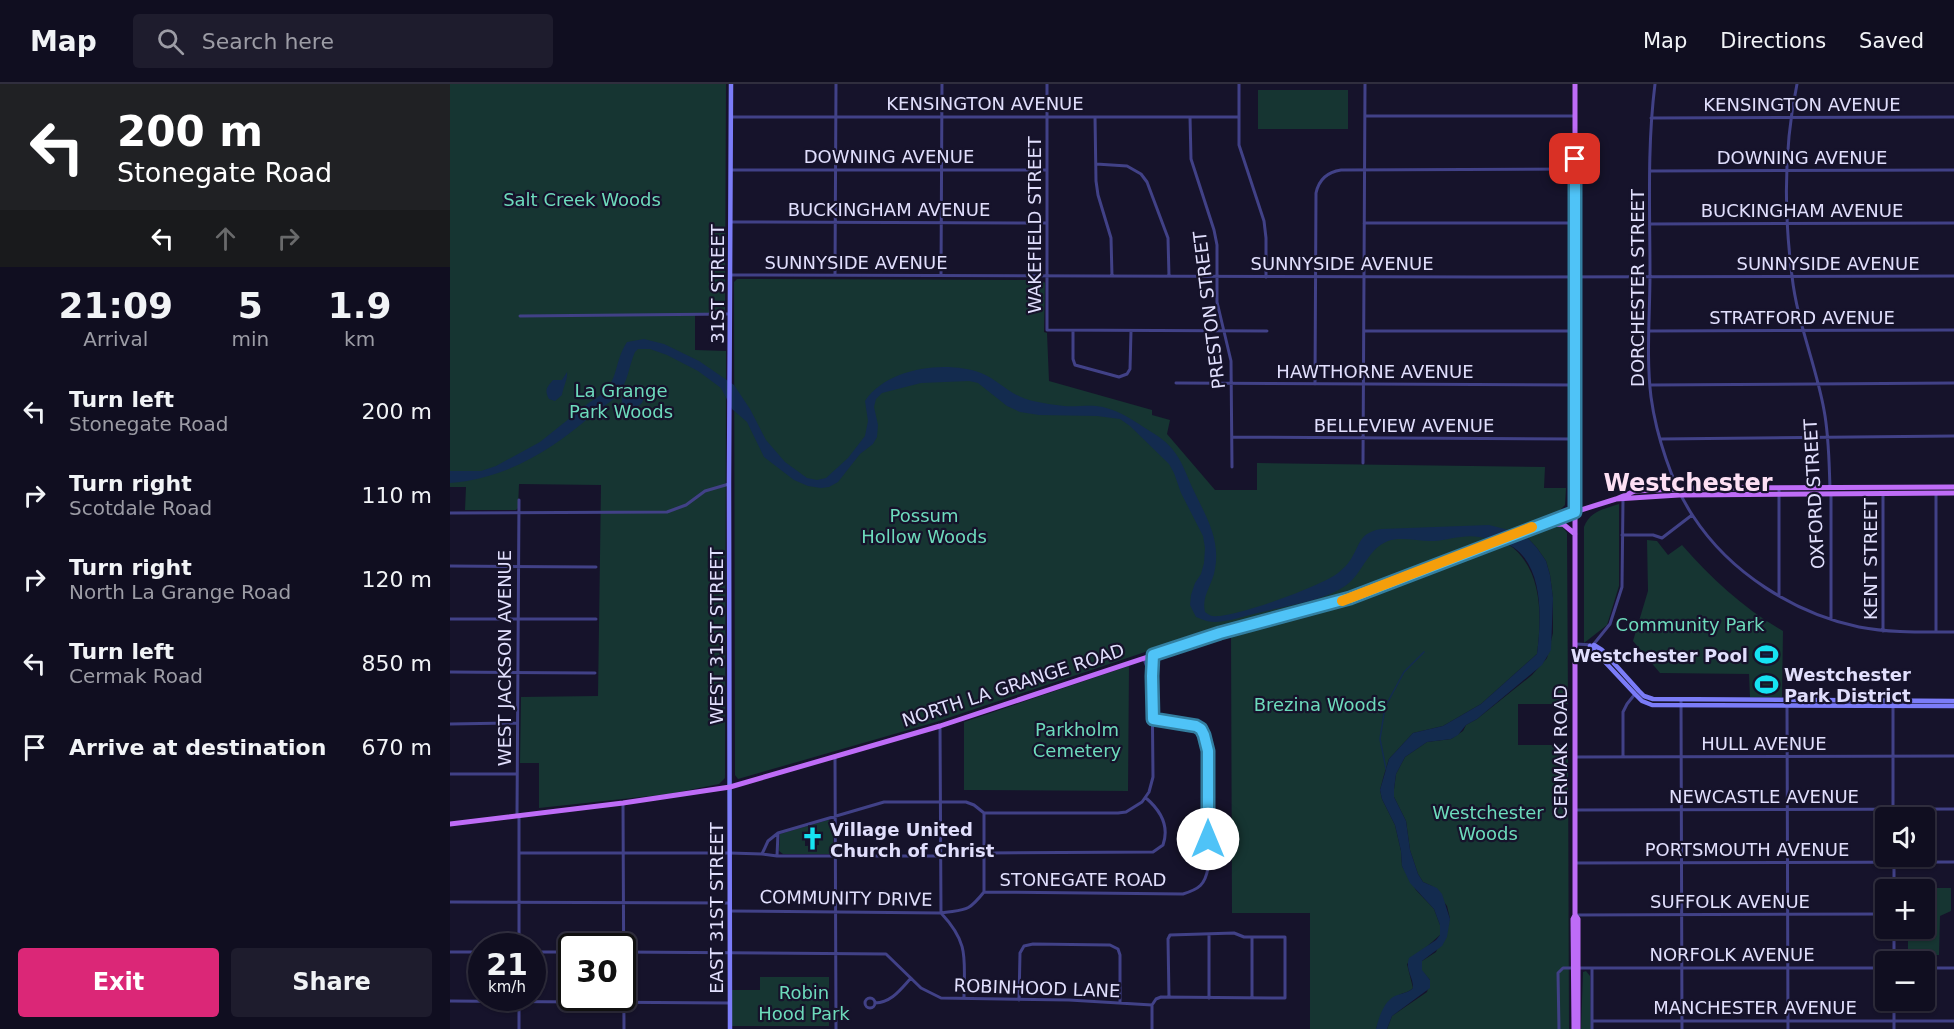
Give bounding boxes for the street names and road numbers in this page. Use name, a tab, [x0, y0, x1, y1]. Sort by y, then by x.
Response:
street label: KENSINGTON AVENUE	[886, 93, 1084, 114]
street label: KENSINGTON AVENUE	[1703, 94, 1901, 115]
street label: WAKEFIELD STREET	[1024, 135, 1045, 314]
street label: DOWNING AVENUE	[804, 146, 974, 167]
street label: DOWNING AVENUE	[1717, 147, 1887, 168]
street label: DORCHESTER STREET	[1627, 188, 1648, 387]
street label: BUCKINGHAM AVENUE	[788, 199, 990, 220]
street label: BUCKINGHAM AVENUE	[1701, 200, 1903, 221]
street label: 31ST STREET	[707, 223, 728, 344]
street label: PRESTON STREET	[1189, 229, 1229, 390]
street label: SUNNYSIDE AVENUE	[764, 252, 948, 273]
street label: SUNNYSIDE AVENUE	[1250, 253, 1434, 274]
street label: SUNNYSIDE AVENUE	[1736, 253, 1920, 274]
street label: STRATFORD AVENUE	[1709, 307, 1895, 328]
street label: HAWTHORNE AVENUE	[1276, 361, 1474, 382]
street label: BELLEVIEW AVENUE	[1314, 415, 1494, 436]
street label: OXFORD STREET	[1800, 417, 1828, 570]
street label: KENT STREET	[1860, 497, 1881, 620]
street label: WEST 31ST STREET	[706, 546, 727, 725]
street label: WEST JACKSON AVENUE	[494, 550, 515, 766]
street label: NORTH LA GRANGE ROAD	[899, 639, 1127, 731]
street label: CERMAK ROAD	[1550, 685, 1571, 819]
street label: HULL AVENUE	[1701, 733, 1827, 754]
street label: NEWCASTLE AVENUE	[1669, 786, 1859, 807]
street label: EAST 31ST STREET	[706, 821, 727, 994]
street label: PORTSMOUTH AVENUE	[1645, 839, 1849, 860]
street label: STONEGATE ROAD	[1000, 869, 1166, 890]
street label: COMMUNITY DRIVE	[759, 886, 933, 910]
street label: SUFFOLK AVENUE	[1650, 891, 1810, 912]
street label: NORFOLK AVENUE	[1649, 944, 1815, 965]
street label: ROBINHOOD LANE	[953, 975, 1121, 1001]
street label: MANCHESTER AVENUE	[1653, 997, 1857, 1018]

